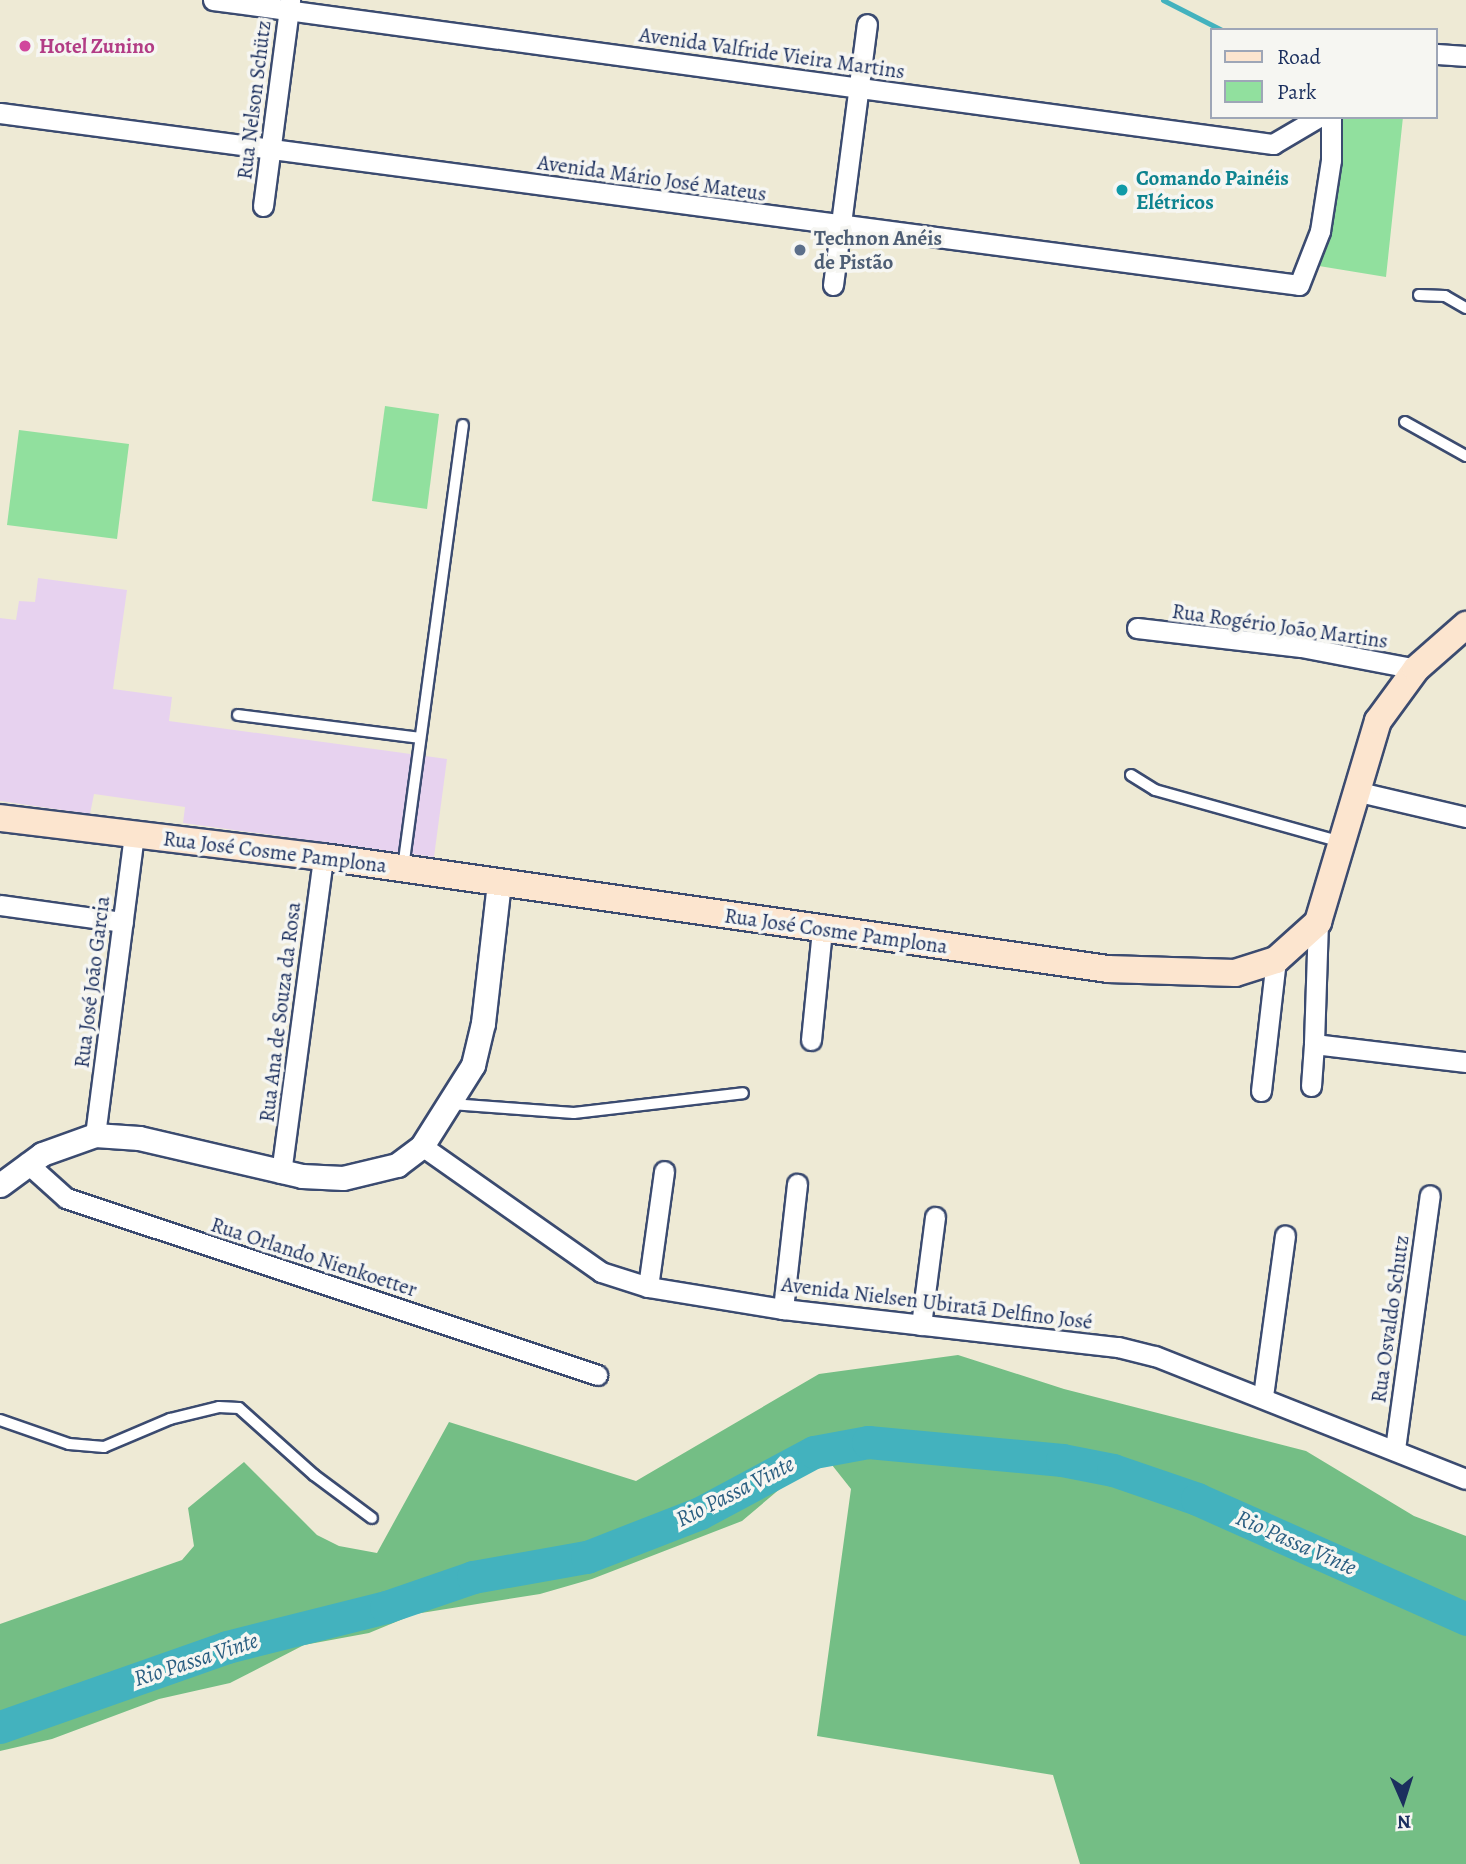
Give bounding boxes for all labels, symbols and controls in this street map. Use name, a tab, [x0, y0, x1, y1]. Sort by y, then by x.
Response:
street label: Rua Nelson Schütz	[232, 19, 276, 181]
street label: Avenida Valfride Vieira Martins	[638, 22, 906, 84]
legend	[1210, 28, 1438, 119]
place label: Hotel Zunino	[39, 33, 155, 59]
marker: Hotel Zunino	[17, 38, 33, 54]
text: Road	[1277, 43, 1321, 71]
text: Park	[1277, 78, 1316, 106]
street label: Avenida Mário José Mateus	[536, 149, 768, 207]
place label: Comando Painéis Elétricos	[1136, 165, 1289, 215]
marker: Comando Painéis Elétricos	[1114, 182, 1130, 198]
place label: Technon Anéis de Pistão	[814, 225, 942, 275]
marker: Technon Anéis de Pistão	[792, 242, 808, 258]
street label: Rua Rogério João Martins	[1170, 598, 1390, 654]
street label: Rua José Cosme Pamplona	[162, 826, 388, 878]
street label: Rua José João Garcia	[69, 895, 115, 1069]
street label: Rua Ana de Souza da Rosa	[254, 900, 306, 1124]
street label: Rua José Cosme Pamplona	[723, 903, 949, 959]
street label: Rua Orlando Nienkoetter	[208, 1212, 420, 1302]
street label: Rua Osvaldo Schutz	[1366, 1234, 1414, 1404]
street label: Avenida Nielsen Ubiratã Delfino José	[780, 1271, 1094, 1335]
water label: Rio Passa Vinte	[671, 1450, 799, 1534]
water label: Rio Passa Vinte	[1232, 1504, 1360, 1582]
water label: Rio Passa Vinte	[130, 1627, 262, 1693]
north arrow	[1368, 1766, 1438, 1836]
text: N	[1397, 1809, 1412, 1835]

